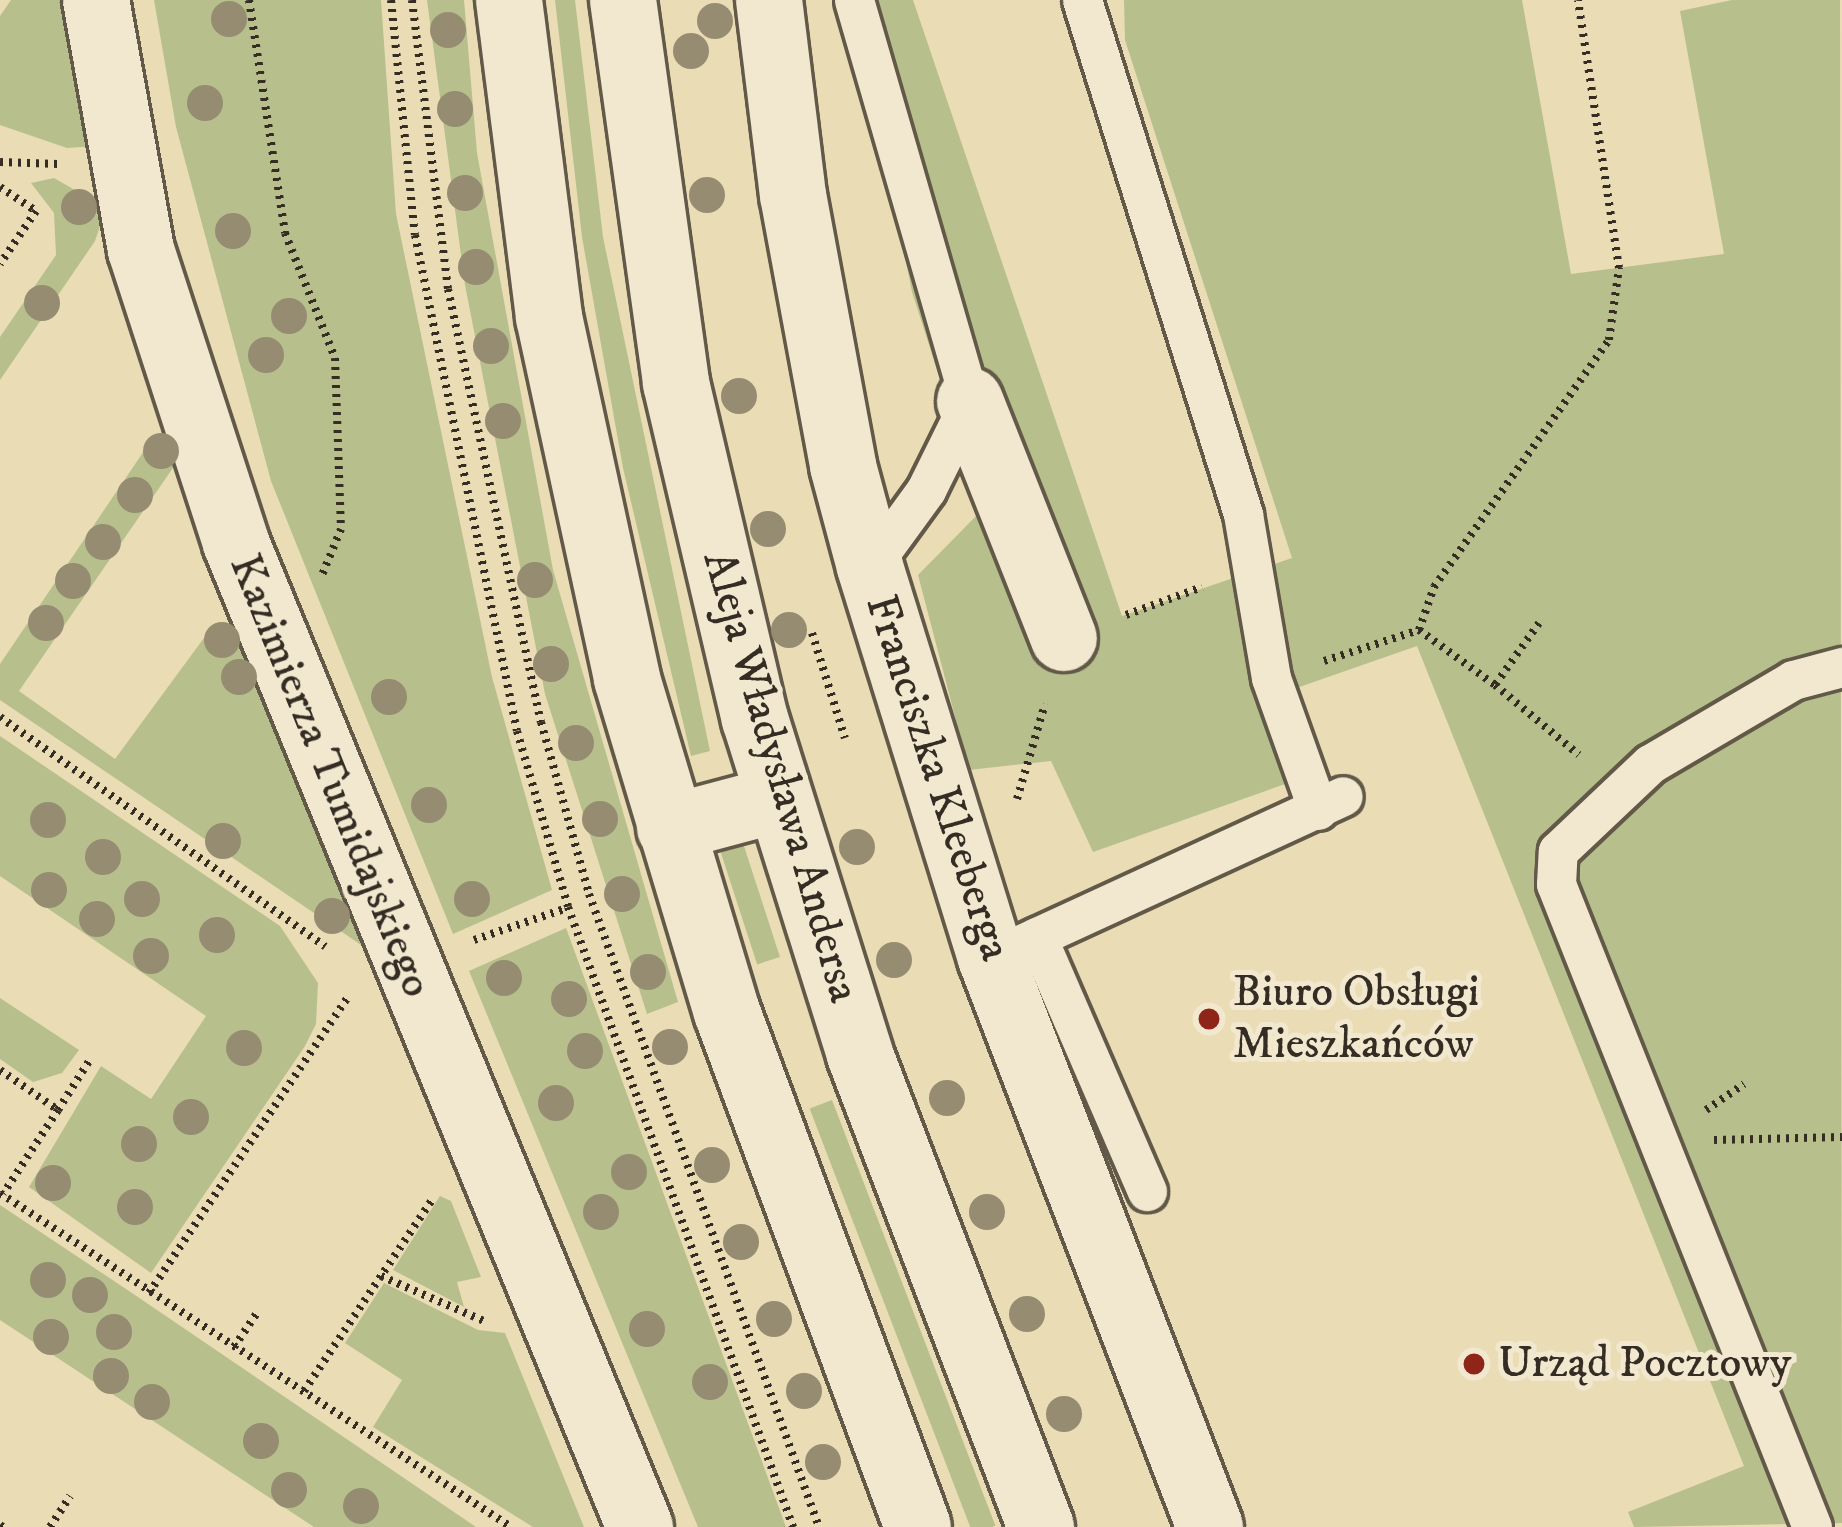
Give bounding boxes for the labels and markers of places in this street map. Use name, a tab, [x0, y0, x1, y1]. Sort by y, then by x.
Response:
place label: Biuro Obsługi Mieszkańców	[1233, 966, 1479, 1072]
marker: Biuro Obsługi Mieszkańców	[1196, 1006, 1222, 1032]
place label: Urząd Pocztowy	[1498, 1337, 1791, 1391]
marker: Urząd Pocztowy	[1461, 1351, 1487, 1377]

